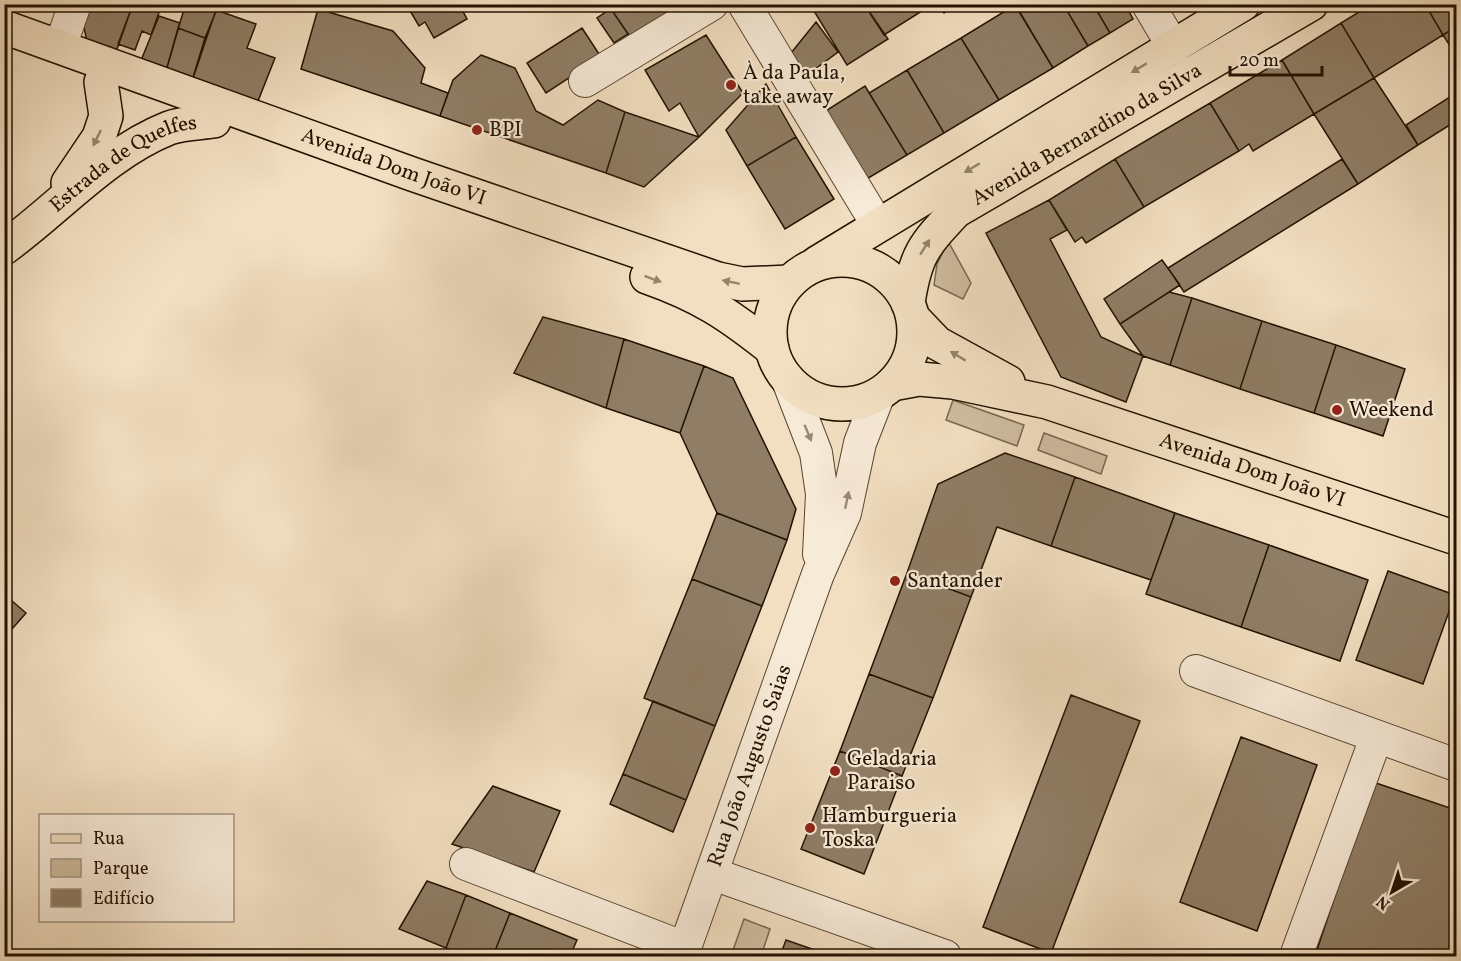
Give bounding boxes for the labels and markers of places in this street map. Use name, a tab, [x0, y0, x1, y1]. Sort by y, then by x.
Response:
place label: À da Paula, take away	[743, 59, 845, 112]
marker: À da Paula, take away	[724, 78, 738, 92]
place label: BPI	[489, 116, 522, 145]
marker: BPI	[470, 123, 484, 137]
place label: Weekend	[1349, 396, 1434, 425]
marker: Weekend	[1330, 403, 1344, 417]
place label: Santander	[907, 567, 1003, 596]
marker: Santander	[888, 574, 902, 588]
place label: Geladaria Paraiso	[847, 745, 937, 798]
marker: Geladaria Paraiso	[828, 764, 842, 778]
place label: Hamburgueria Toska	[822, 802, 957, 855]
marker: Hamburgueria Toska	[803, 821, 817, 835]

